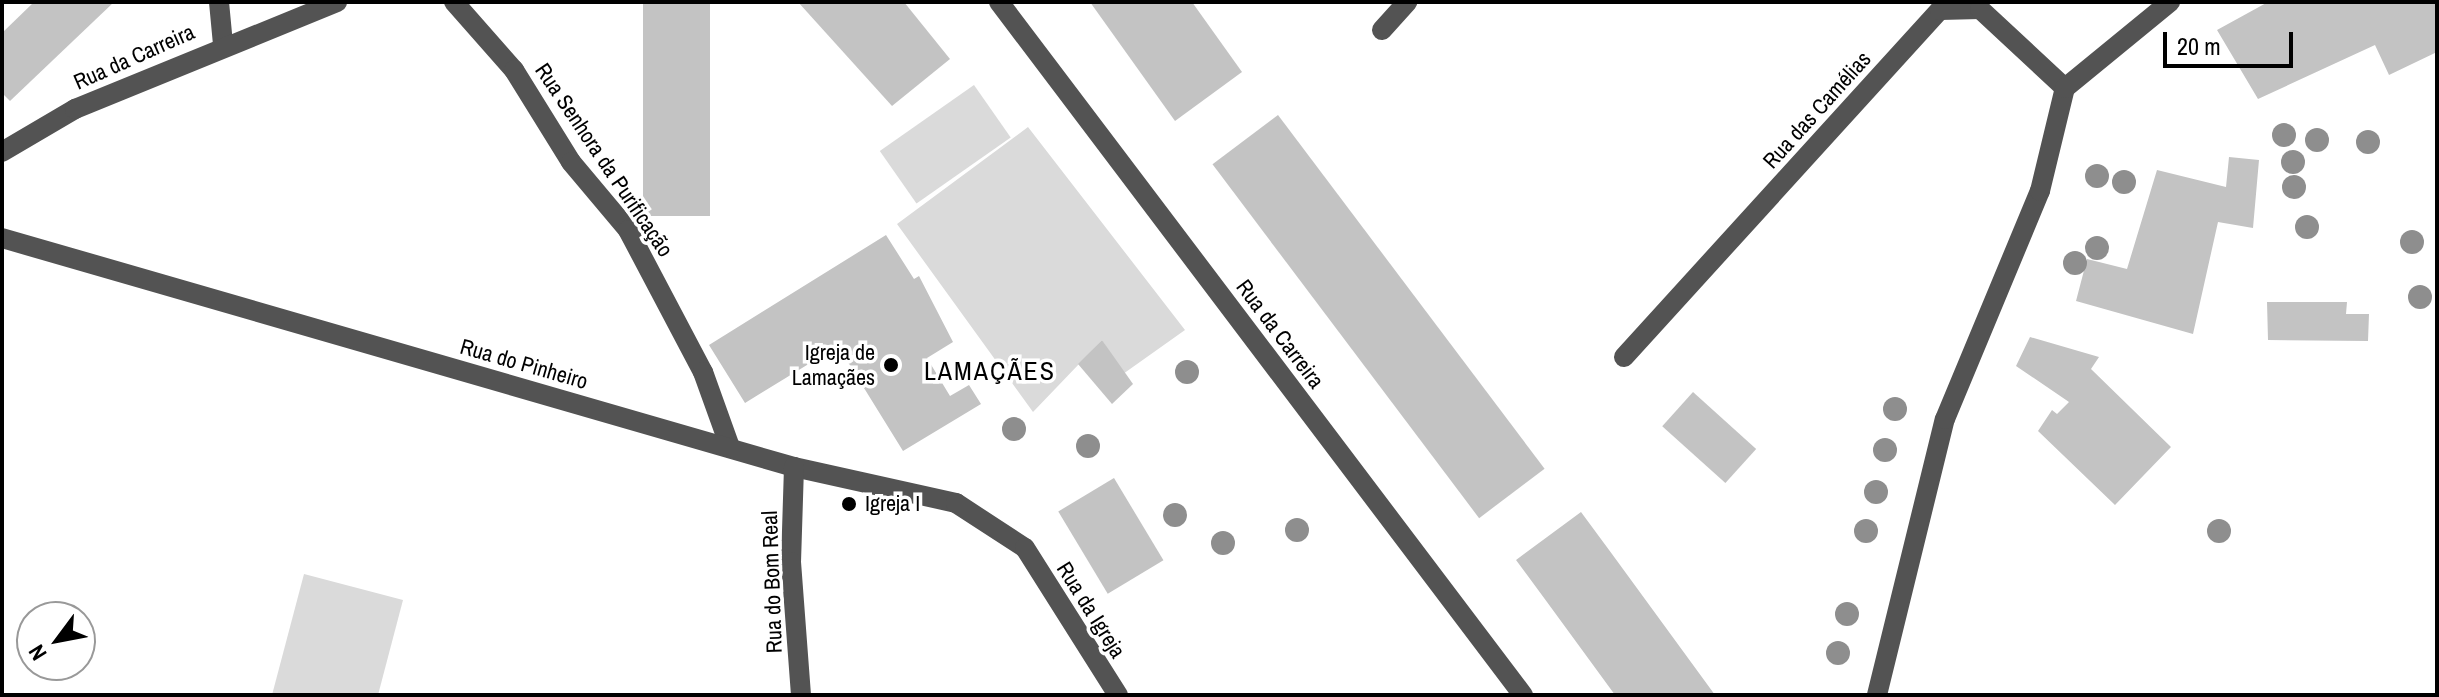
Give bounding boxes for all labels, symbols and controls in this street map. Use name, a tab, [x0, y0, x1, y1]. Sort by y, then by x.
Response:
scale bar	[2167, 16, 2297, 66]
street label: Rua da Carreira	[70, 19, 198, 95]
text: 20 m	[2177, 30, 2221, 62]
street label: Rua das Camélias	[1758, 46, 1876, 174]
street label: Rua Senhora da Purificação	[529, 58, 679, 262]
street label: Rua da Carreira	[1231, 274, 1329, 394]
street label: Rua do Pinheiro	[457, 333, 591, 395]
place label: Igreja de Lamaçães	[792, 339, 875, 390]
district label: LAMAÇÃES	[924, 355, 1056, 387]
marker: Igreja de Lamaçães	[882, 356, 900, 374]
place label: Igreja I	[865, 491, 920, 517]
marker: Igreja I	[840, 495, 858, 513]
street label: Rua do Bom Real	[756, 510, 788, 654]
street label: Rua da Igreja	[1051, 557, 1131, 663]
north arrow	[16, 601, 96, 681]
text: N	[21, 639, 54, 666]

